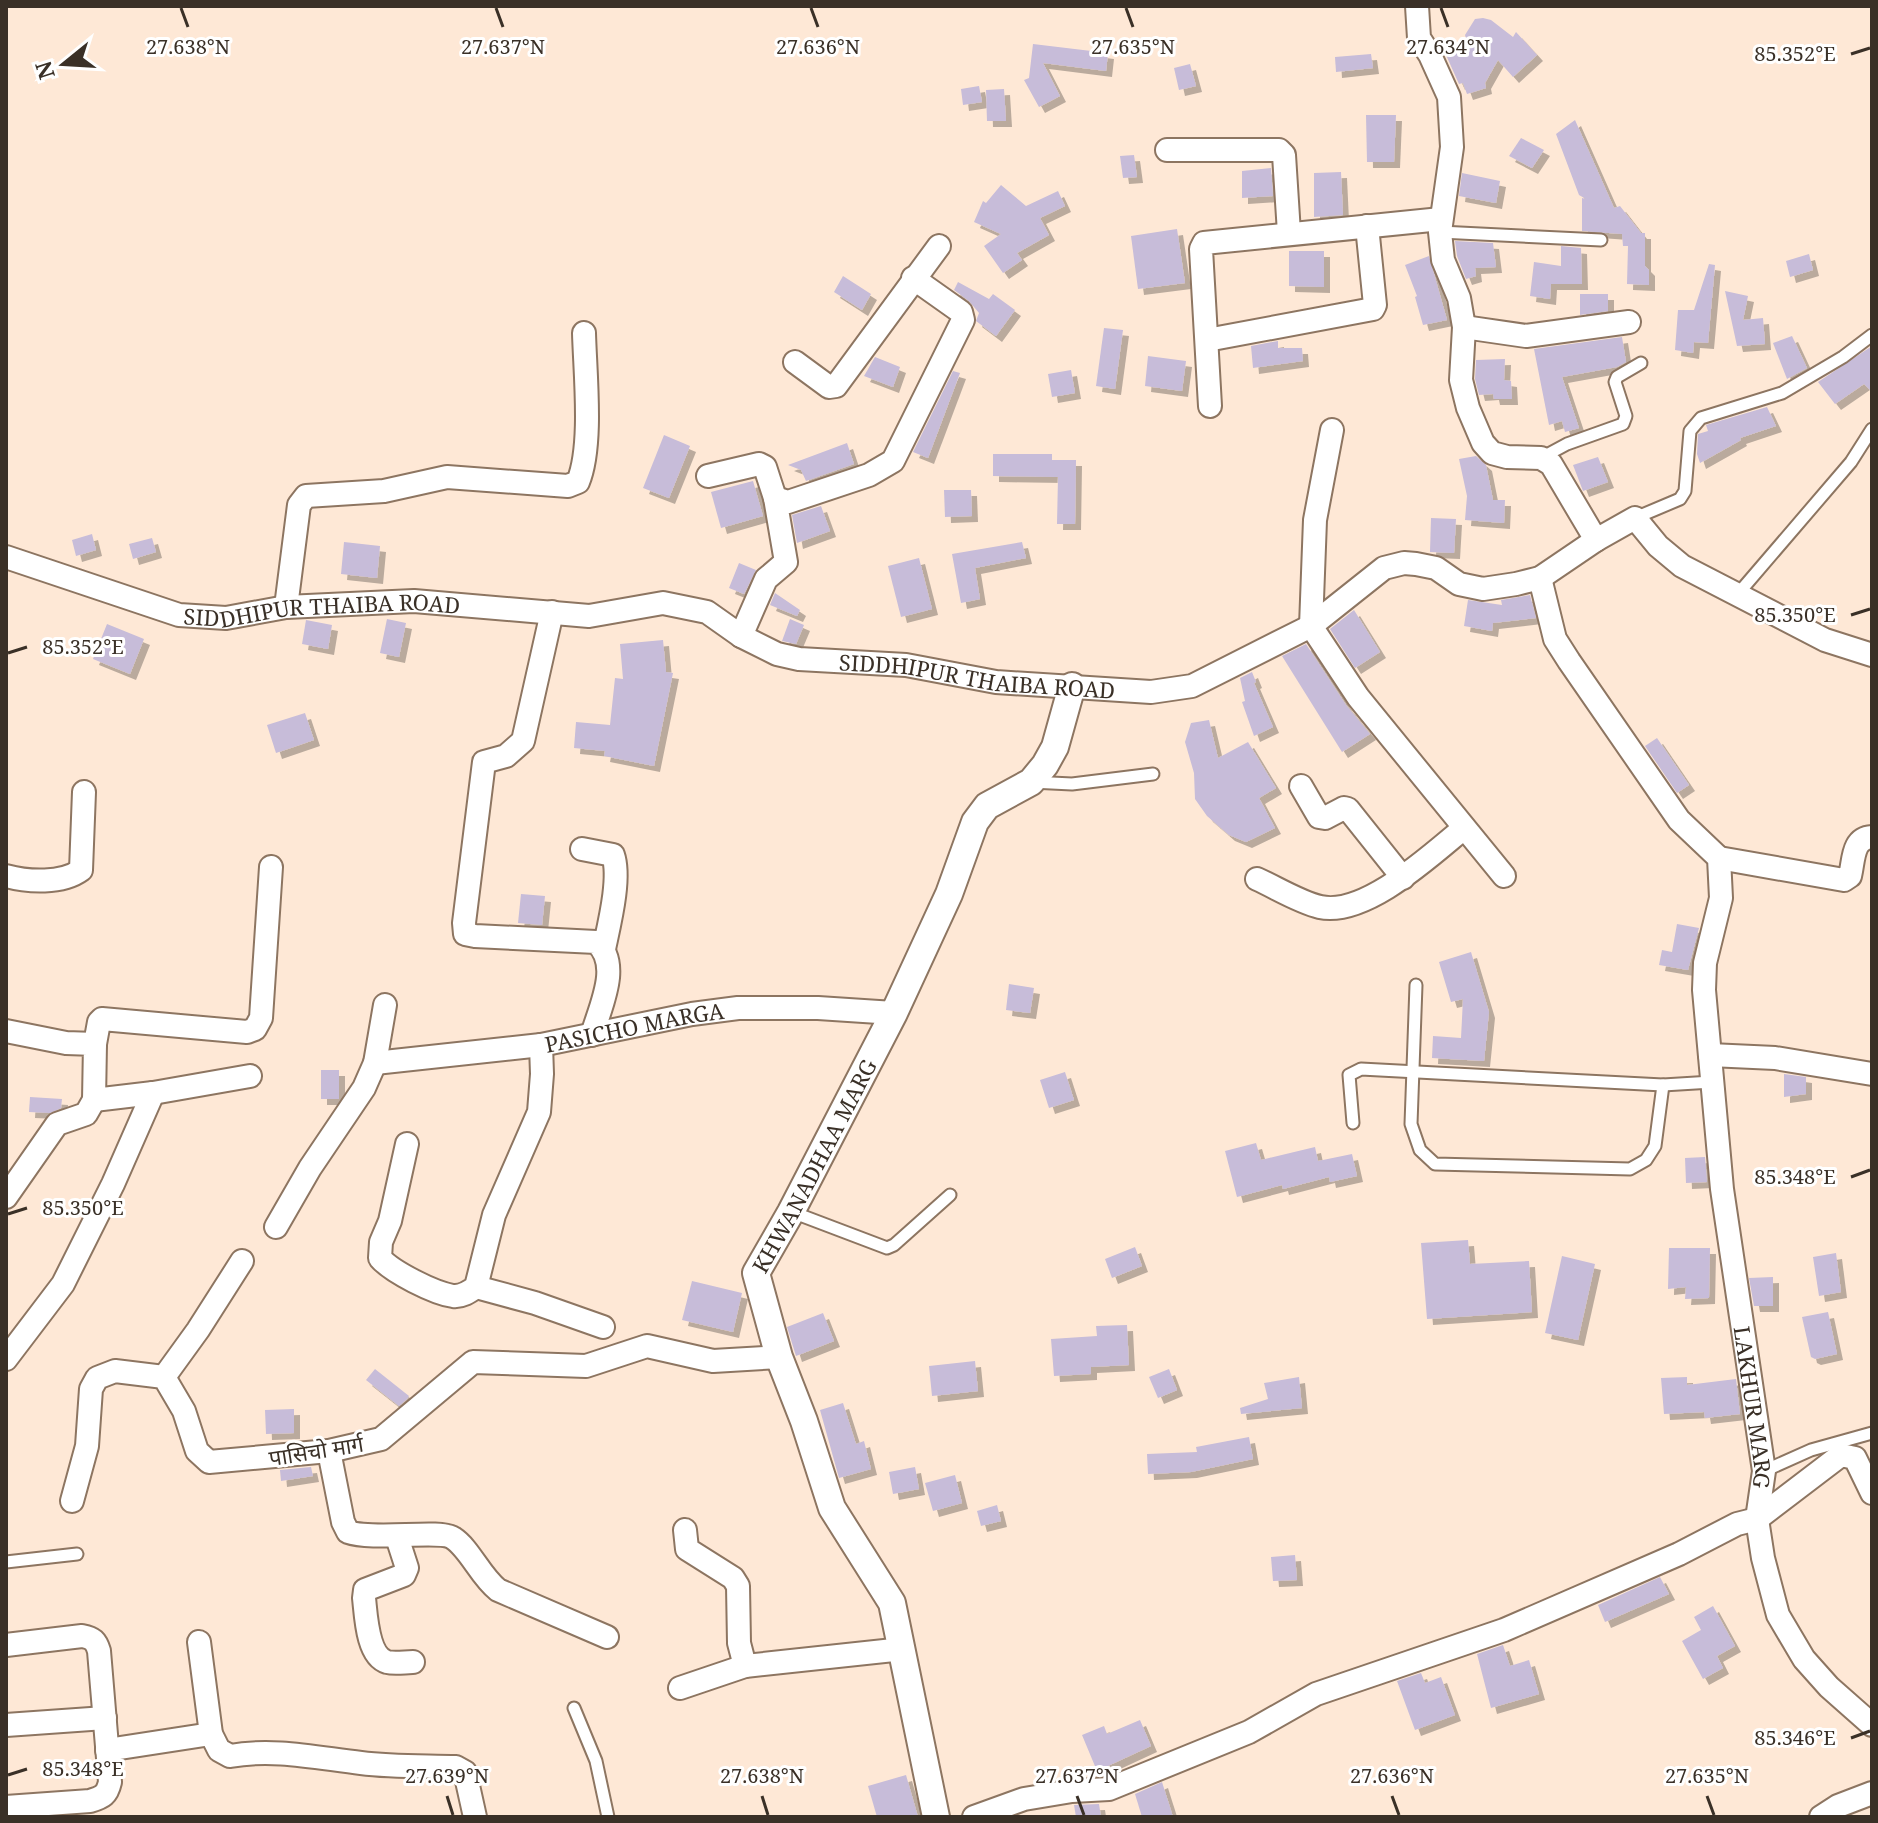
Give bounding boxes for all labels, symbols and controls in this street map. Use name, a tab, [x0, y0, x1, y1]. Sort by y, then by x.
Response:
north arrow	[24, 24, 104, 104]
text: 27.638°N	[146, 33, 230, 60]
text: 27.637°N	[461, 33, 545, 60]
text: 27.636°N	[776, 33, 860, 60]
text: 27.635°N	[1091, 33, 1175, 60]
text: 27.634°N	[1406, 33, 1490, 60]
text: 85.352°E	[1754, 40, 1836, 67]
text: N	[27, 58, 61, 83]
street label: SIDDHIPUR THAIBA ROAD	[183, 586, 461, 634]
text: 85.350°E	[1754, 601, 1836, 628]
text: 85.352°E	[42, 633, 124, 660]
street label: SIDDHIPUR THAIBA ROAD	[838, 646, 1116, 705]
street label: PASICHO MARGA	[542, 995, 726, 1059]
street label: KHWANADHAA MARG	[744, 1053, 883, 1278]
text: 85.348°E	[1754, 1163, 1836, 1190]
text: 85.350°E	[42, 1194, 124, 1221]
street label: LAKHUR MARG	[1728, 1324, 1779, 1491]
street label: पासिचो मार्ग	[267, 1428, 366, 1472]
text: 85.346°E	[1754, 1724, 1836, 1751]
text: 85.348°E	[42, 1755, 124, 1782]
text: 27.639°N	[405, 1762, 489, 1789]
text: 27.638°N	[720, 1762, 804, 1789]
text: 27.637°N	[1035, 1762, 1119, 1789]
text: 27.636°N	[1350, 1762, 1434, 1789]
text: 27.635°N	[1665, 1762, 1749, 1789]

